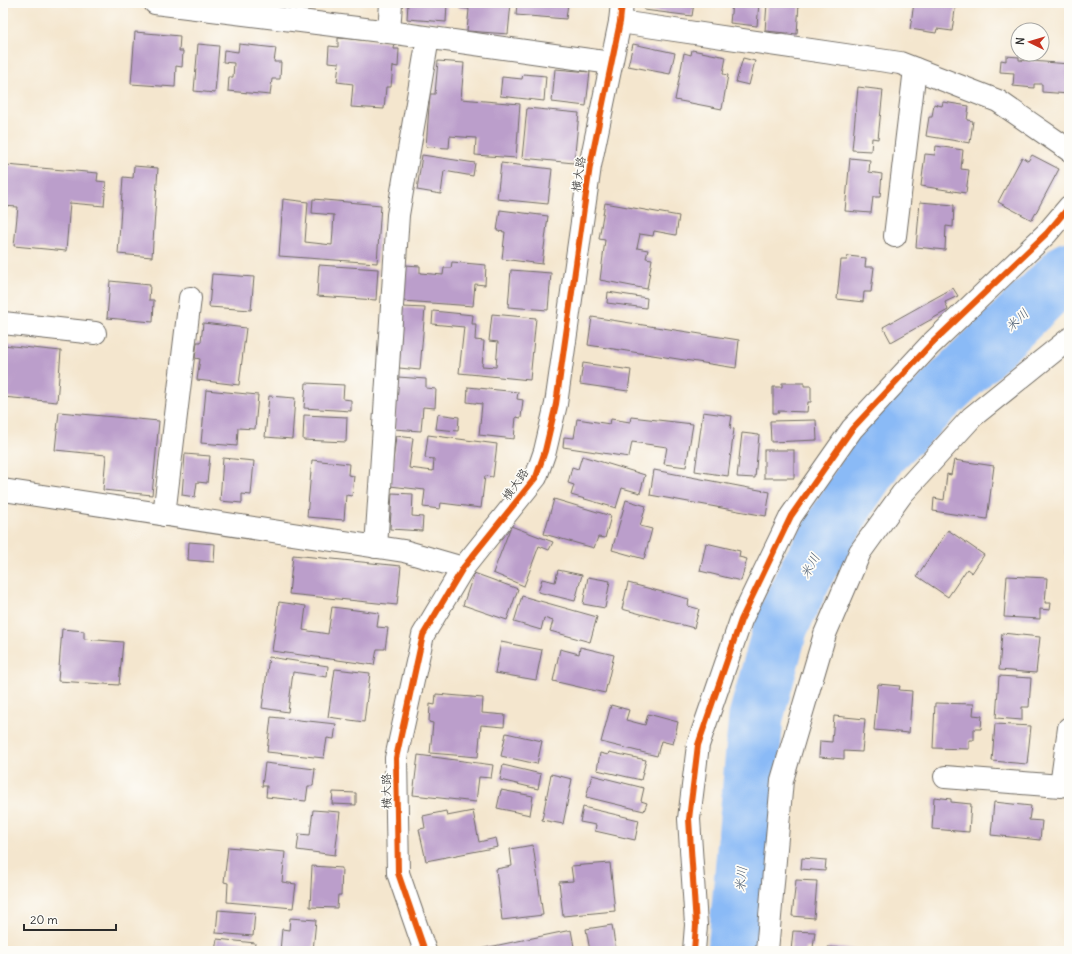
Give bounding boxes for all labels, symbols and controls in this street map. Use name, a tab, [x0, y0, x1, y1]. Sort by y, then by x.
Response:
north arrow	[1010, 22, 1050, 62]
text: N	[1013, 37, 1027, 46]
street label: 横大路	[568, 155, 588, 193]
water label: 米川	[1002, 305, 1032, 335]
street label: 横大路	[499, 465, 531, 503]
water label: 米川	[796, 551, 824, 581]
street label: 横大路	[378, 773, 394, 809]
water label: 米川	[731, 865, 751, 893]
scale bar	[24, 906, 116, 932]
text: 20 m	[30, 912, 58, 927]

